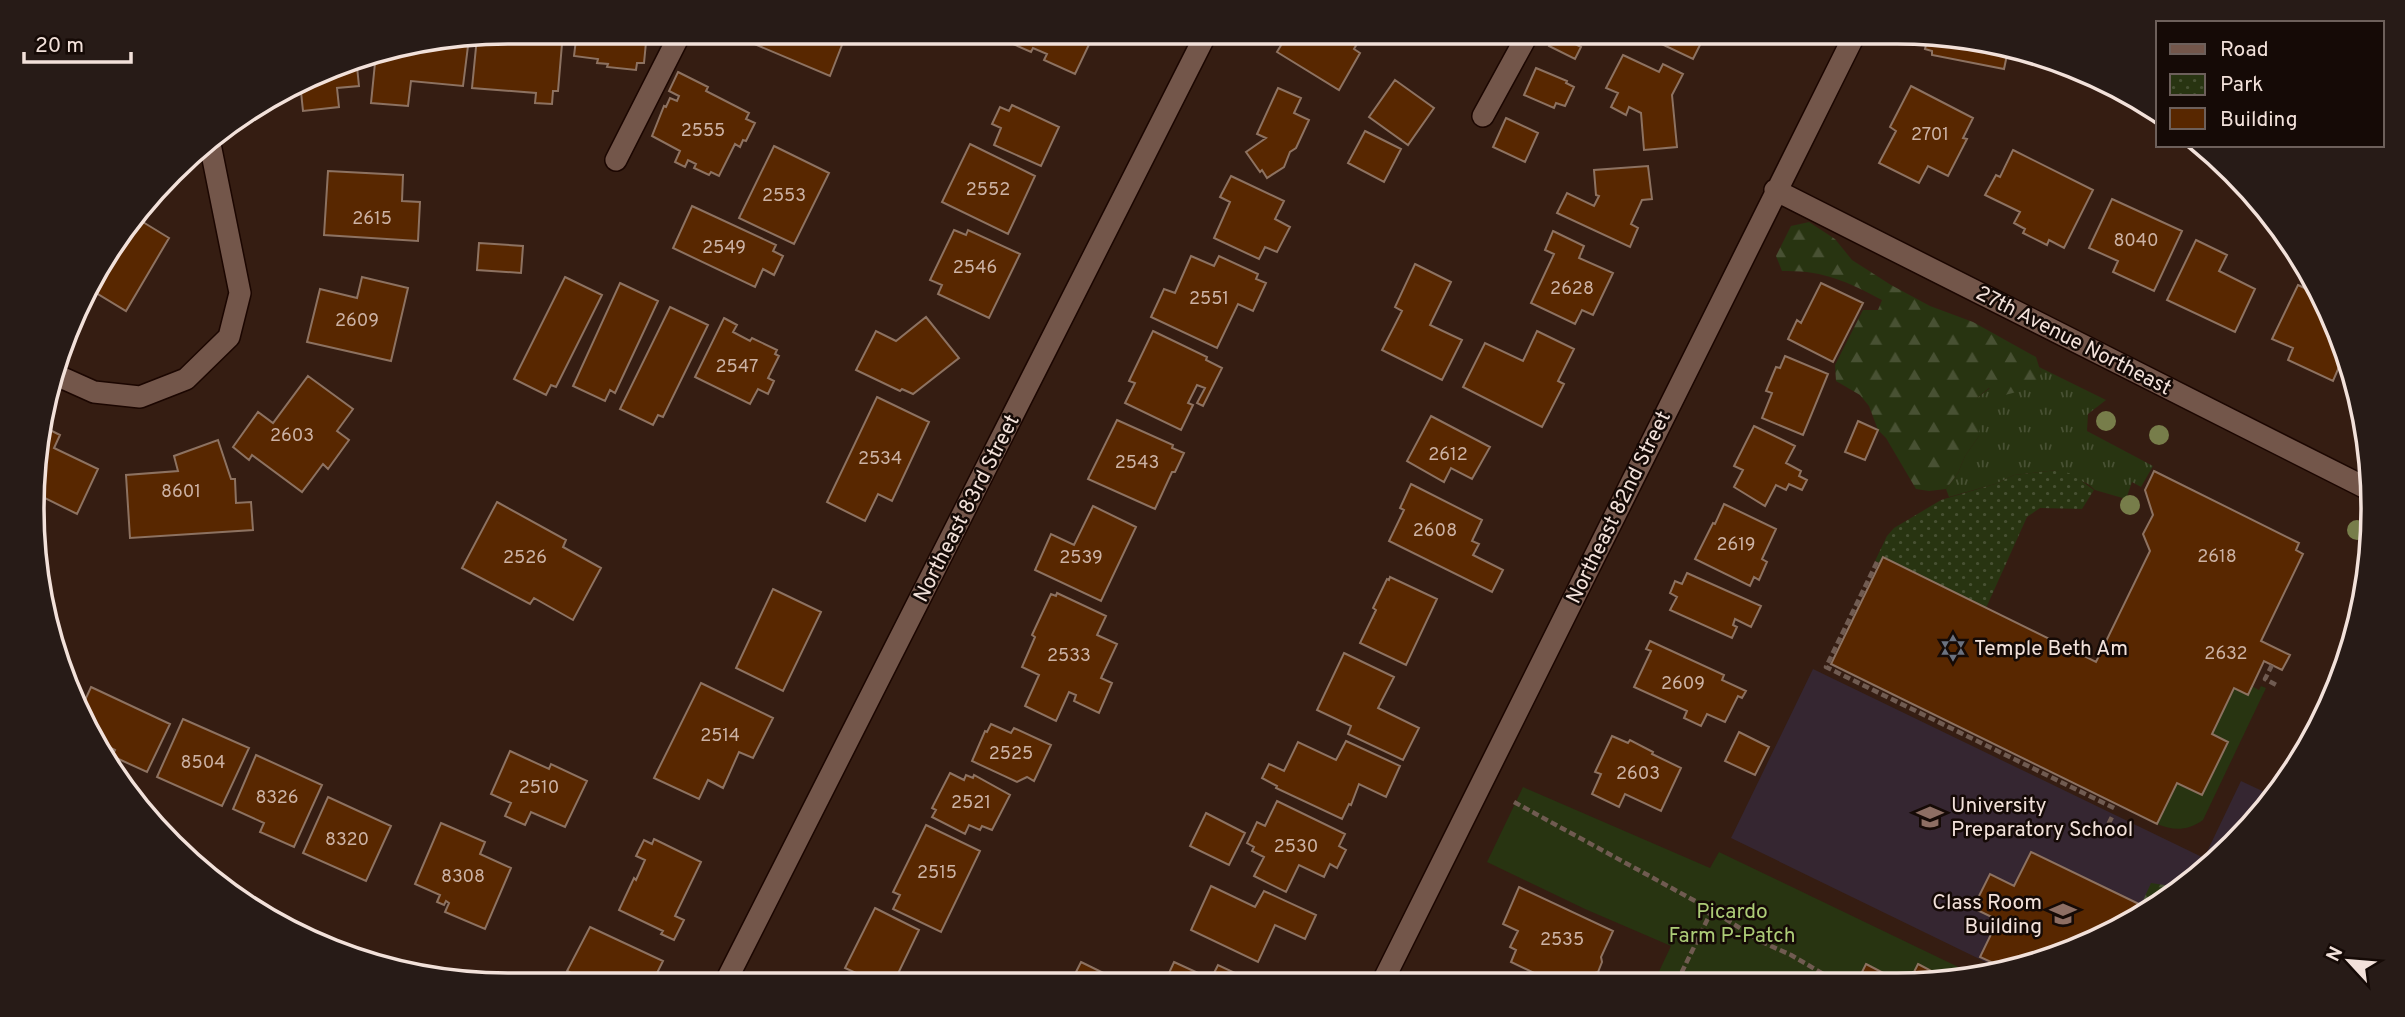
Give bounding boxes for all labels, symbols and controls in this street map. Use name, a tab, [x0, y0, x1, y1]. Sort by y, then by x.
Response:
scale bar	[24, 21, 131, 65]
legend	[2156, 21, 2384, 147]
text: 20 m	[35, 33, 84, 60]
text: Road	[2220, 37, 2269, 64]
text: Park	[2220, 72, 2263, 99]
text: Building	[2220, 107, 2298, 134]
house number: 2555	[681, 120, 725, 143]
house number: 2701	[1911, 124, 1949, 147]
house number: 2552	[966, 179, 1010, 202]
house number: 2553	[762, 185, 806, 208]
house number: 2615	[352, 208, 392, 231]
house number: 8040	[2113, 230, 2159, 253]
house number: 2549	[702, 237, 746, 260]
house number: 2546	[953, 257, 997, 280]
house number: 2628	[1550, 278, 1594, 301]
street label: 27th Avenue Northeast	[1971, 280, 2176, 402]
house number: 2551	[1189, 288, 1229, 311]
house number: 2609	[335, 310, 379, 333]
house number: 2547	[716, 356, 758, 379]
street label: Northeast 82nd Street	[1561, 407, 1678, 609]
street label: Northeast 83rd Street	[908, 410, 1026, 607]
house number: 2603	[270, 425, 314, 448]
house number: 2612	[1428, 444, 1468, 467]
house number: 2534	[858, 448, 902, 471]
house number: 2543	[1115, 452, 1159, 475]
house number: 8601	[161, 481, 201, 504]
house number: 2608	[1413, 520, 1457, 543]
house number: 2619	[1716, 534, 1756, 557]
house number: 2618	[2197, 546, 2237, 569]
house number: 2526	[503, 547, 547, 570]
house number: 2539	[1059, 547, 1103, 570]
synagogue icon: Temple Beth Am	[1938, 633, 1968, 663]
place label: Temple Beth Am	[1974, 636, 2128, 663]
house number: 2632	[2204, 643, 2248, 666]
house number: 2533	[1047, 645, 1091, 668]
house number: 2609	[1661, 673, 1705, 696]
house number: 2514	[700, 725, 740, 748]
house number: 2525	[989, 743, 1033, 766]
house number: 8504	[181, 752, 225, 775]
house number: 2603	[1616, 763, 1660, 786]
house number: 2510	[519, 777, 559, 800]
house number: 8326	[255, 787, 299, 810]
house number: 2521	[951, 792, 991, 815]
place label: University Preparatory School	[1951, 793, 2133, 844]
school or university icon: University Preparatory School	[1915, 802, 1945, 832]
house number: 8320	[325, 829, 369, 852]
house number: 2530	[1274, 836, 1318, 859]
house number: 2515	[917, 862, 957, 885]
house number: 8308	[441, 866, 485, 889]
place label: Class Room Building	[1932, 890, 2042, 941]
park label: Picardo Farm P-Patch	[1668, 899, 1796, 950]
school or university icon: Class Room Building	[2048, 899, 2078, 929]
north arrow	[2314, 926, 2384, 996]
house number: 2535	[1540, 929, 1584, 952]
text: N	[2322, 943, 2349, 966]

